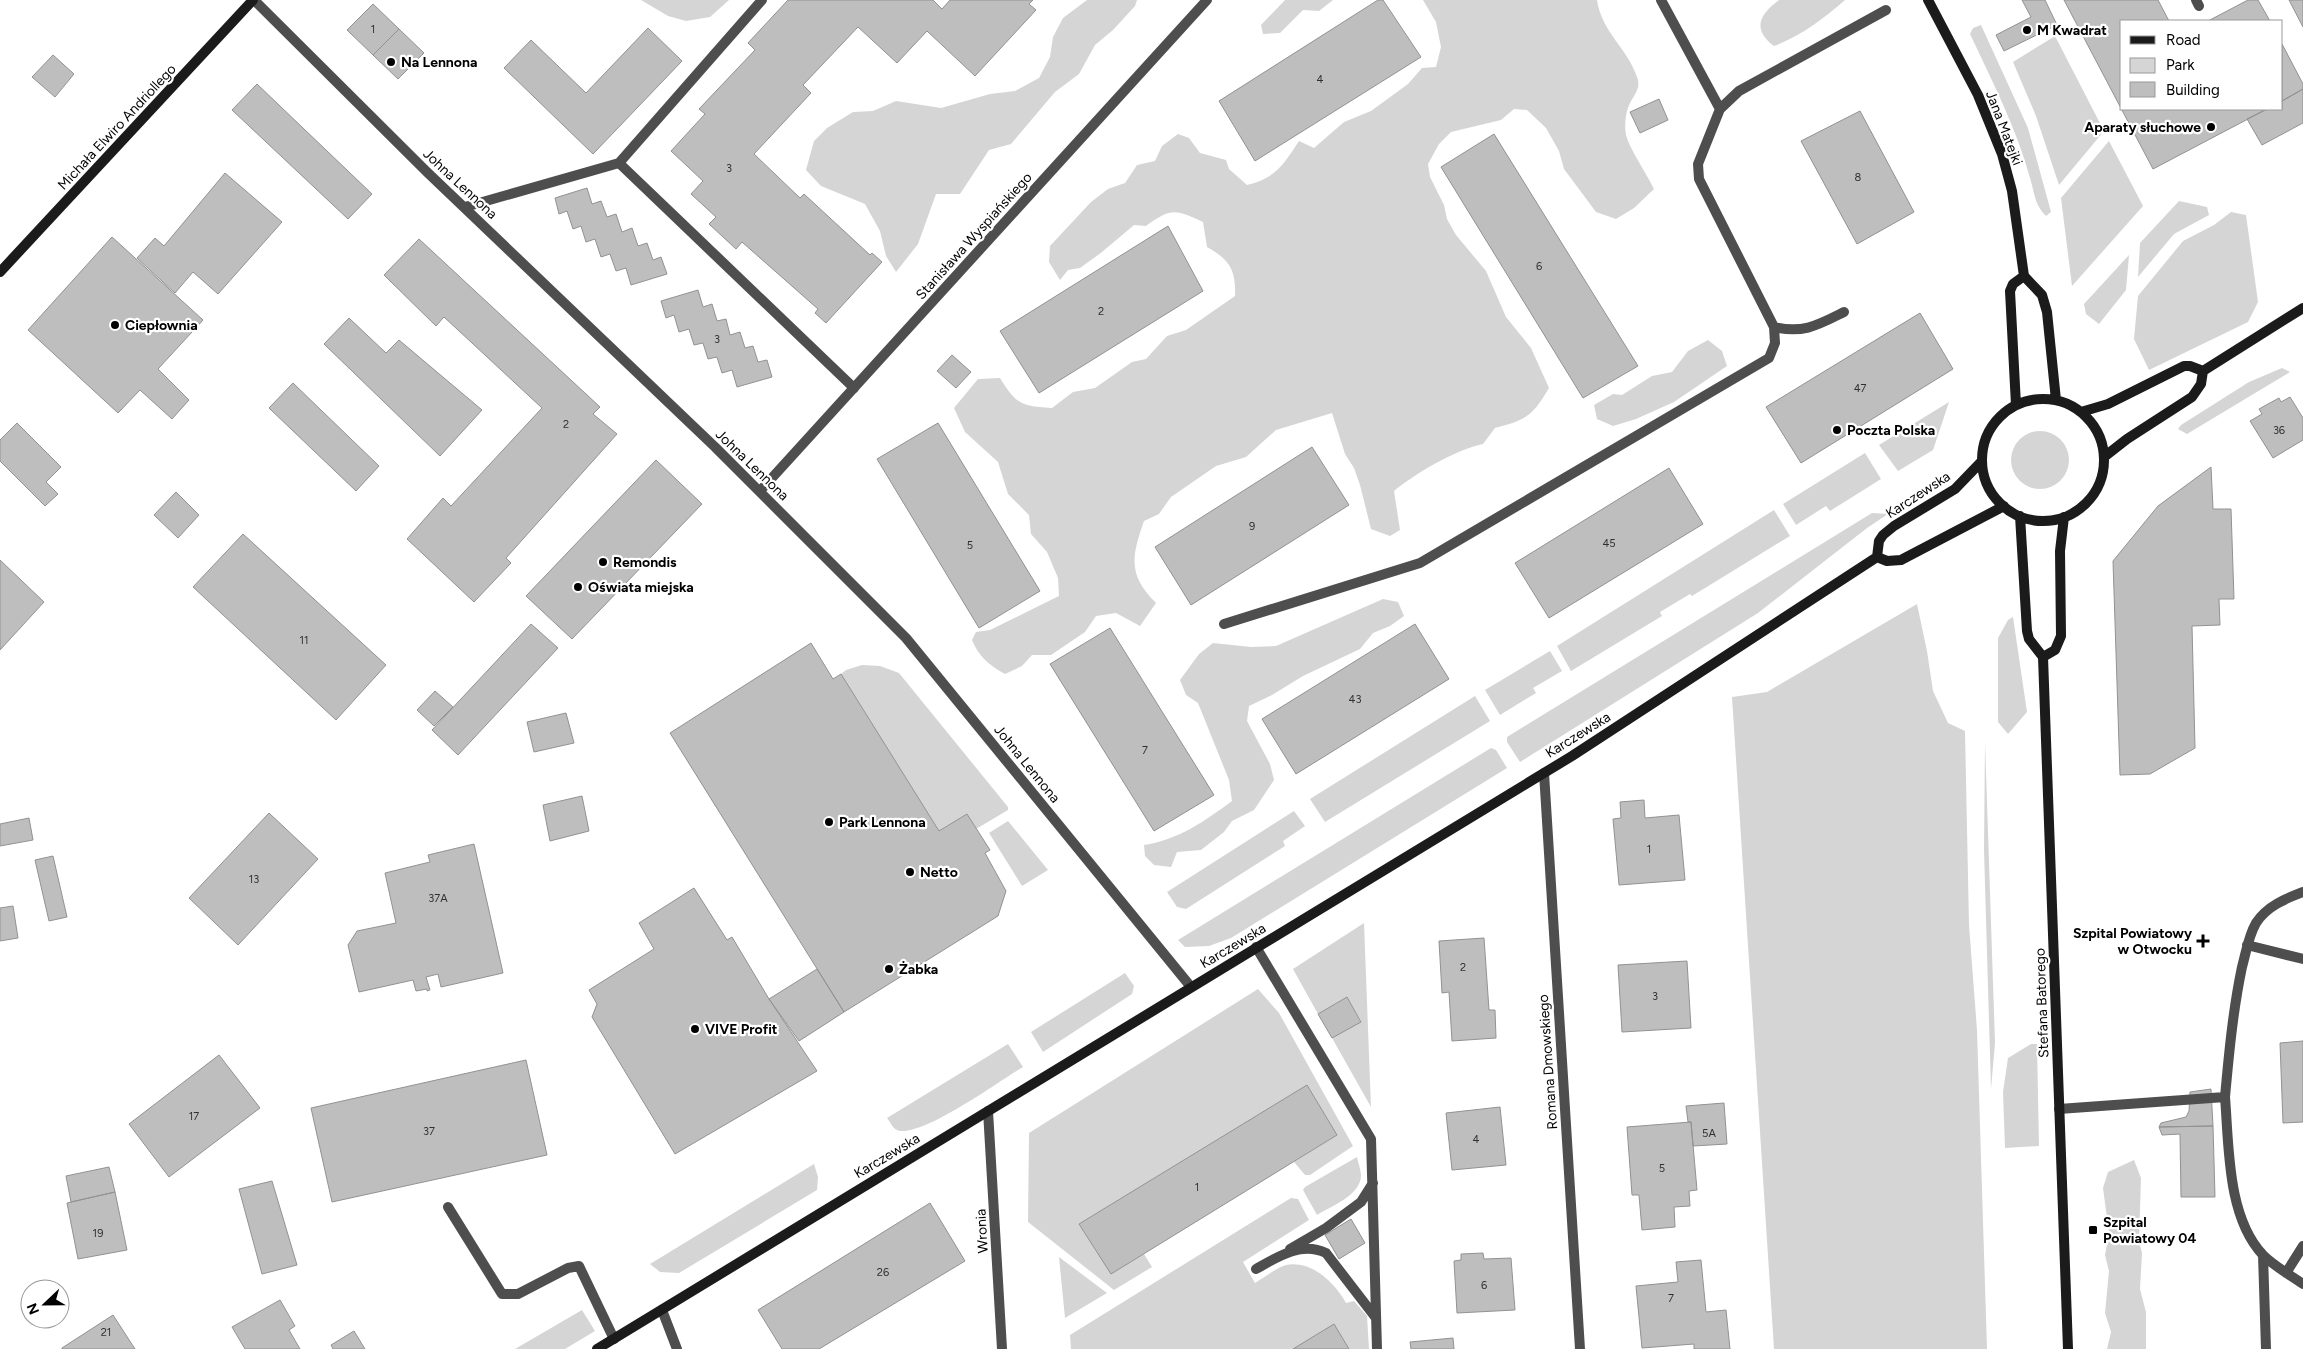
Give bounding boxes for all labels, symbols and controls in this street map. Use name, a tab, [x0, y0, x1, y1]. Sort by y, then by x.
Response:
legend	[2120, 20, 2283, 110]
place label: M Kwadrat	[2037, 22, 2107, 39]
house number: 1	[371, 23, 375, 36]
marker: M Kwadrat	[2021, 24, 2033, 36]
text: Road	[2166, 31, 2201, 49]
place label: Na Lennona	[401, 54, 477, 71]
marker: Na Lennona	[385, 56, 397, 68]
text: Park	[2166, 56, 2195, 74]
street label: Michała Elwiro Andriollego	[54, 61, 180, 193]
house number: 4	[1317, 73, 1324, 86]
text: Building	[2166, 81, 2220, 99]
street label: Jana Matejki	[1982, 88, 2026, 168]
place label: Aparaty słuchowe	[2084, 119, 2201, 136]
marker: Aparaty słuchowe	[2205, 121, 2217, 133]
street label: Johna Lennona	[419, 145, 501, 223]
house number: 3	[726, 162, 732, 175]
street label: Stanisława Wyspiańskiego	[912, 169, 1036, 303]
house number: 8	[1855, 171, 1862, 184]
house number: 6	[1536, 260, 1542, 273]
house number: 2	[1098, 305, 1104, 318]
place label: Ciepłownia	[125, 317, 198, 334]
marker: Ciepłownia	[109, 319, 121, 331]
house number: 3	[714, 333, 720, 346]
house number: 47	[1854, 382, 1866, 395]
house number: 2	[563, 418, 569, 431]
place label: Poczta Polska	[1847, 422, 1935, 439]
marker: Poczta Polska	[1831, 424, 1843, 436]
house number: 36	[2273, 424, 2285, 437]
street label: Johna Lennona	[712, 426, 792, 504]
street label: Karczewska	[1883, 468, 1953, 522]
house number: 9	[1249, 520, 1255, 533]
house number: 45	[1602, 537, 1616, 550]
house number: 5	[967, 539, 973, 552]
place label: Remondis	[613, 554, 677, 571]
marker: Remondis	[597, 556, 609, 568]
place label: Oświata miejska	[588, 579, 694, 596]
marker: Oświata miejska	[572, 581, 584, 593]
house number: 11	[299, 634, 309, 647]
house number: 43	[1349, 693, 1361, 706]
street label: Karczewska	[1542, 708, 1614, 762]
street label: Johna Lennona	[990, 722, 1064, 806]
house number: 7	[1142, 744, 1148, 757]
place label: Park Lennona	[839, 814, 926, 831]
marker: Park Lennona	[823, 816, 835, 828]
house number: 1	[1647, 843, 1651, 856]
place label: Netto	[920, 864, 958, 881]
marker: Netto	[904, 866, 916, 878]
house number: 13	[249, 873, 259, 886]
house number: 37A	[428, 892, 448, 905]
street label: Karczewska	[1197, 920, 1269, 972]
place label: Szpital Powiatowy w Otwocku	[2073, 925, 2193, 958]
marker: Szpital Powiatowy w Otwocku	[2196, 934, 2210, 948]
street label: Stefana Batorego	[2032, 948, 2052, 1058]
place label: Żabka	[899, 961, 938, 978]
house number: 2	[1460, 961, 1466, 974]
marker: Żabka	[883, 963, 895, 975]
house number: 3	[1652, 990, 1658, 1003]
street label: Romana Dmowskiego	[1535, 994, 1561, 1130]
place label: VIVE Profit	[705, 1021, 778, 1038]
marker: VIVE Profit	[689, 1023, 701, 1035]
house number: 17	[189, 1110, 199, 1123]
house number: 37	[423, 1125, 435, 1138]
house number: 5A	[1702, 1127, 1716, 1140]
street label: Karczewska	[851, 1130, 923, 1182]
house number: 4	[1473, 1133, 1480, 1146]
house number: 5	[1659, 1162, 1665, 1175]
house number: 1	[1195, 1181, 1199, 1194]
street label: Wronia	[972, 1208, 992, 1254]
place label: Szpital Powiatowy 04	[2103, 1214, 2196, 1247]
marker: Szpital Powiatowy 04	[2087, 1224, 2099, 1236]
house number: 19	[93, 1227, 103, 1240]
house number: 26	[877, 1266, 889, 1279]
north arrow	[20, 1279, 70, 1329]
house number: 6	[1481, 1279, 1487, 1292]
house number: 7	[1668, 1292, 1674, 1305]
text: N	[24, 1300, 43, 1317]
house number: 21	[101, 1326, 111, 1339]

